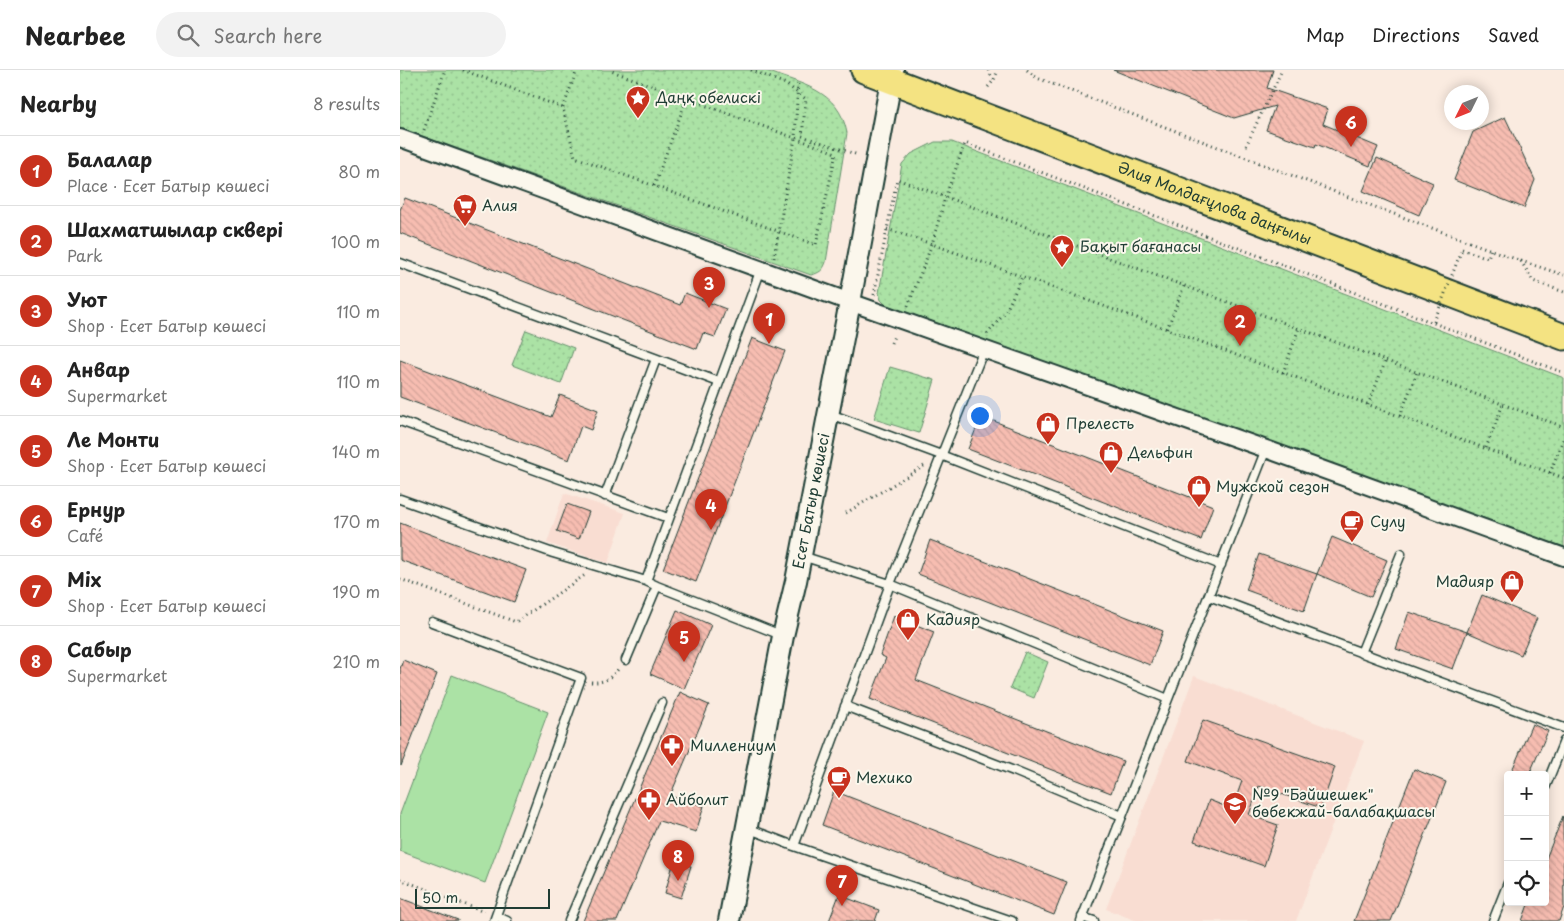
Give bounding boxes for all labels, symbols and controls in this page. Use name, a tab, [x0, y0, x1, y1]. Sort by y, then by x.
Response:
search box	[156, 12, 506, 57]
text: Nearbee	[25, 17, 126, 53]
icon: search	[174, 21, 202, 49]
text: Search here	[214, 21, 322, 49]
text: Map	[1306, 21, 1344, 48]
text: Directions	[1372, 21, 1460, 48]
text: Saved	[1488, 21, 1539, 48]
place icon: Даңқ обелискі	[625, 85, 651, 119]
place label: Даңқ обелискі	[655, 85, 761, 108]
north arrow	[1444, 85, 1489, 130]
text: Nearby	[20, 87, 97, 119]
text: 8 results	[313, 91, 380, 115]
pin: 6	[1335, 106, 1367, 147]
text: Балалар	[67, 145, 152, 173]
street label: Әлия Молдағұлова даңғылы	[1114, 155, 1315, 250]
text: 1	[32, 159, 40, 183]
text: 80 m	[338, 159, 380, 183]
text: Place · Есет Батыр көшесі	[67, 173, 270, 197]
supermarket icon: Алия	[452, 193, 478, 227]
place label: Алия	[482, 193, 518, 216]
text: Шахматшылар сквері	[67, 215, 283, 243]
text: 2	[30, 229, 42, 253]
text: 100 m	[331, 229, 380, 253]
place icon: Бақыт бағанасы	[1049, 234, 1075, 268]
place label: Бақыт бағанасы	[1080, 234, 1201, 257]
text: Park	[67, 243, 103, 267]
pin: 3	[693, 267, 725, 308]
text: Уют	[67, 285, 107, 313]
text: 3	[31, 299, 41, 323]
text: 110 m	[337, 299, 380, 323]
pin: 1	[753, 303, 785, 344]
pin: 2	[1224, 305, 1256, 346]
text: Shop · Есет Батыр көшесі	[67, 313, 266, 337]
text: Анвар	[67, 355, 130, 383]
text: 4	[31, 369, 41, 393]
text: 110 m	[337, 369, 380, 393]
text: Supermarket	[67, 383, 167, 407]
your location	[967, 403, 993, 429]
shop icon: Прелесть	[1035, 411, 1061, 445]
place label: Прелесть	[1066, 411, 1135, 434]
text: Ле Монти	[67, 425, 159, 453]
street label: Есет Батыр көшесі	[786, 431, 834, 571]
text: 5	[31, 439, 41, 463]
text: 140 m	[332, 439, 380, 463]
shop icon: Дельфин	[1098, 440, 1124, 474]
place label: Дельфин	[1127, 440, 1193, 463]
text: Shop · Есет Батыр көшесі	[67, 453, 266, 477]
shop icon: Мужской cезон	[1186, 474, 1212, 508]
place label: Мужской cезон	[1216, 474, 1330, 497]
pin: 4	[695, 489, 727, 530]
text: Ернур	[67, 495, 125, 523]
text: 6	[30, 509, 42, 533]
text: 170 m	[334, 509, 380, 533]
cafe icon: Сулу	[1339, 509, 1365, 543]
place label: Сулу	[1370, 509, 1406, 532]
text: Café	[67, 523, 103, 547]
text: Mix	[67, 565, 101, 593]
place label: Мадияр	[1436, 569, 1494, 592]
shop icon: Мадияр	[1499, 569, 1525, 603]
text: 7	[31, 579, 41, 603]
text: 190 m	[332, 579, 380, 603]
text: Shop · Есет Батыр көшесі	[67, 593, 266, 617]
shop icon: Кадияр	[895, 607, 921, 641]
place label: Кадияр	[926, 607, 980, 630]
pin: 5	[668, 621, 700, 662]
text: Сабыр	[67, 635, 132, 663]
text: 8	[31, 649, 41, 673]
text: 210 m	[332, 649, 380, 673]
text: Supermarket	[67, 663, 167, 687]
pharmacy icon: Миллениум	[659, 733, 685, 767]
place label: Миллениум	[690, 733, 776, 756]
cafe icon: Мехико	[826, 765, 852, 799]
place label: Мехико	[856, 765, 913, 788]
map controls	[1504, 771, 1549, 906]
button: +	[1504, 771, 1549, 816]
place label: №9 "Бәйшешек" бөбекжай-балабақшасы	[1252, 782, 1435, 822]
pharmacy icon: Айболит	[636, 787, 662, 821]
place label: Айболит	[666, 787, 729, 810]
school or university icon: №9 "Бәйшешек" бөбекжай-балабақшасы	[1222, 791, 1248, 825]
button: −	[1504, 816, 1549, 861]
pin: 8	[662, 840, 694, 881]
button: locate	[1504, 861, 1549, 906]
pin: 7	[826, 865, 858, 906]
scale bar	[415, 886, 550, 909]
text: 50 m	[422, 887, 458, 908]

